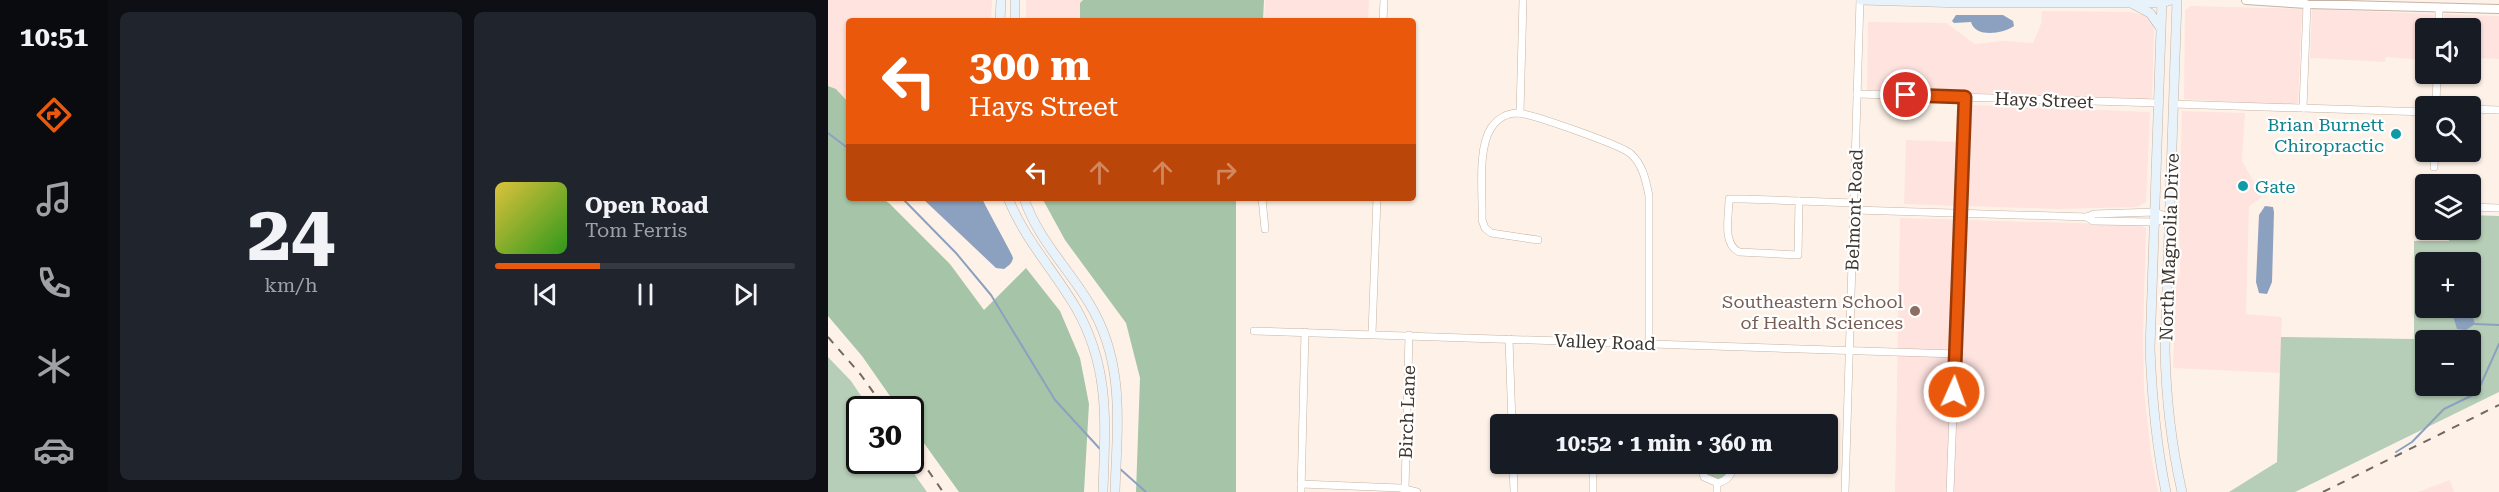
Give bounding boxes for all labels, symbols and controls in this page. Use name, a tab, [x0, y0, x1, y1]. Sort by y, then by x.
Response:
map controls	[2415, 18, 2481, 396]
button: sound	[2415, 18, 2481, 84]
text: 10:51	[20, 21, 88, 53]
text: 300 m	[969, 41, 1091, 90]
icon: left	[870, 42, 948, 120]
pin	[1880, 69, 1931, 120]
icon: arrive	[1889, 78, 1922, 111]
street label: Hays Street	[1994, 88, 2094, 112]
text: Hays Street	[969, 91, 1118, 123]
icon: directions	[33, 94, 75, 136]
button: search	[2415, 96, 2481, 162]
place label: Brian Burnett Chiropractic	[2267, 114, 2384, 156]
marker: Brian Burnett Chiropractic	[2389, 127, 2403, 141]
street label: Belmont Road	[1841, 148, 1867, 271]
street label: North Magnolia Drive	[2155, 153, 2183, 341]
icon: left	[1020, 156, 1053, 189]
icon: ahead	[1083, 156, 1116, 189]
icon: ahead	[1146, 156, 1179, 189]
icon: right	[1209, 156, 1242, 189]
button: layers	[2415, 174, 2481, 240]
place label: Gate	[2255, 176, 2295, 197]
icon: music	[33, 178, 75, 220]
marker: Gate	[2236, 179, 2250, 193]
text: 24	[247, 188, 335, 279]
text: Open Road	[585, 193, 708, 218]
text: Tom Ferris	[585, 218, 687, 242]
button: +	[2415, 252, 2481, 318]
icon: phone	[33, 262, 75, 304]
text: km/h	[264, 273, 318, 297]
icon: previous	[529, 278, 562, 311]
icon: pause	[629, 278, 662, 311]
icon: next	[729, 278, 762, 311]
place label: Southeastern School of Health Sciences	[1722, 291, 1903, 333]
marker: Southeastern School of Health Sciences	[1908, 304, 1922, 318]
street label: Valley Road	[1554, 330, 1656, 354]
button: −	[2415, 330, 2481, 396]
icon: climate	[33, 345, 75, 387]
position arrow	[1922, 360, 1986, 424]
street label: Birch Lane	[1395, 365, 1419, 459]
speed limit sign: 30	[846, 396, 924, 474]
icon: car	[33, 429, 75, 471]
text: 10:52 · 1 min · 360 m	[1555, 431, 1773, 456]

